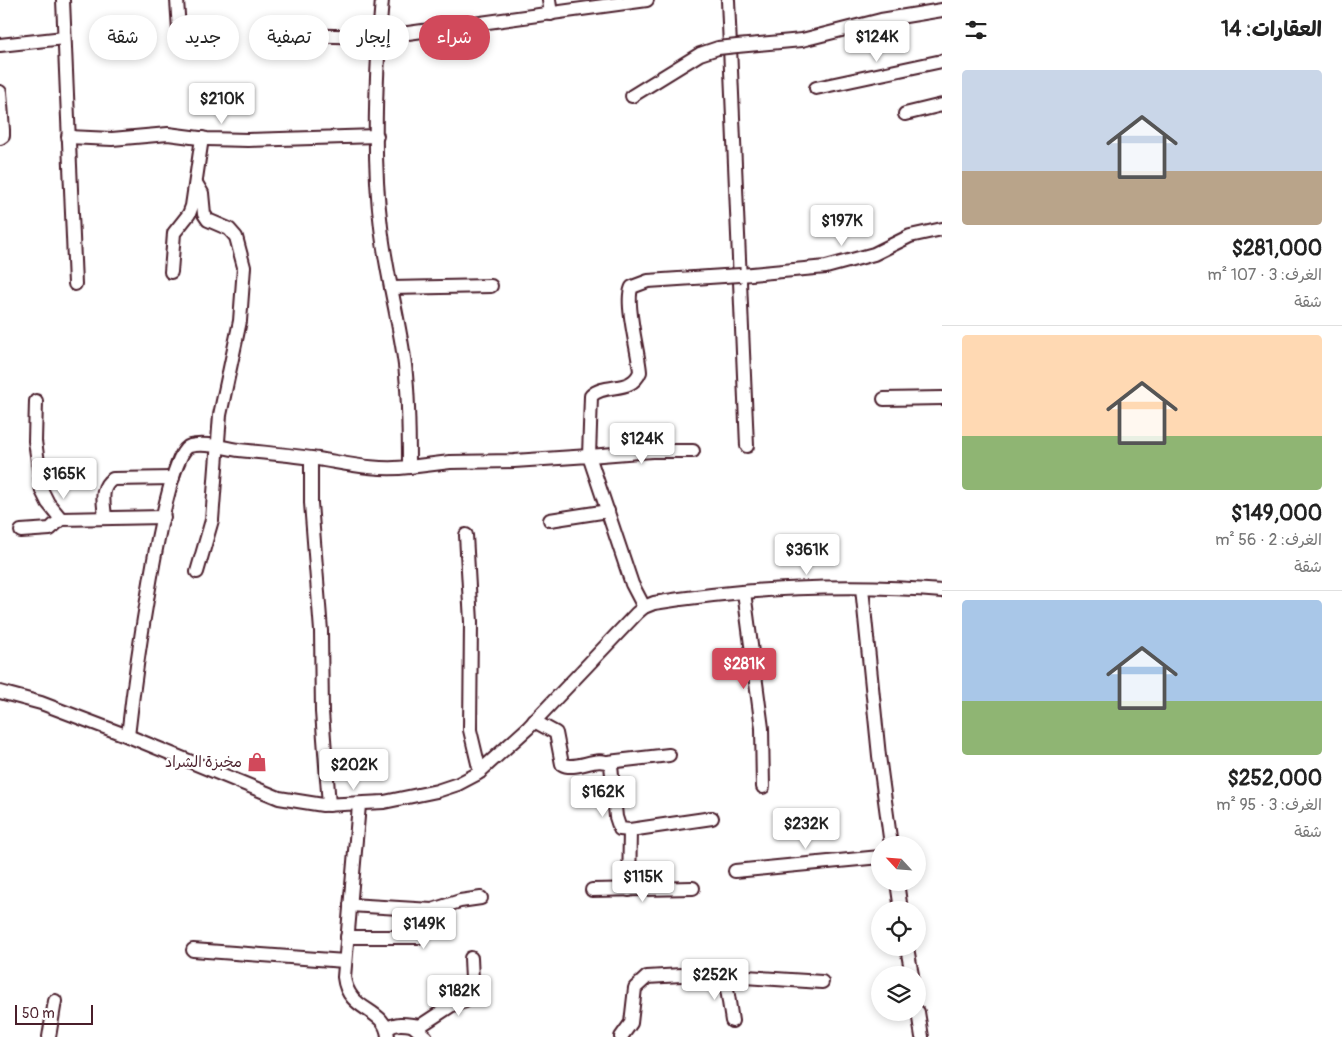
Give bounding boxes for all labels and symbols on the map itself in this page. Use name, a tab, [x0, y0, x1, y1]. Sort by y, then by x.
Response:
pin: $124K	[842, 20, 912, 63]
pin: $210K	[187, 82, 257, 125]
pin: $197K	[807, 204, 877, 247]
pin: $124K	[607, 422, 677, 465]
pin: $165K	[29, 458, 99, 500]
pin: $361K	[772, 534, 842, 576]
pin: $281K	[709, 648, 779, 690]
pin: $202K	[319, 748, 389, 791]
shop icon: مخبزة الشراد	[246, 751, 268, 773]
place label: مخبزة الشراد	[165, 753, 242, 772]
pin: $162K	[568, 776, 638, 818]
pin: $232K	[771, 808, 841, 850]
north arrow	[871, 836, 926, 891]
pin: $115K	[608, 860, 678, 903]
pin: $149K	[389, 908, 459, 950]
pin: $252K	[680, 958, 750, 1001]
pin: $182K	[424, 974, 494, 1017]
scale bar	[15, 1002, 92, 1025]

